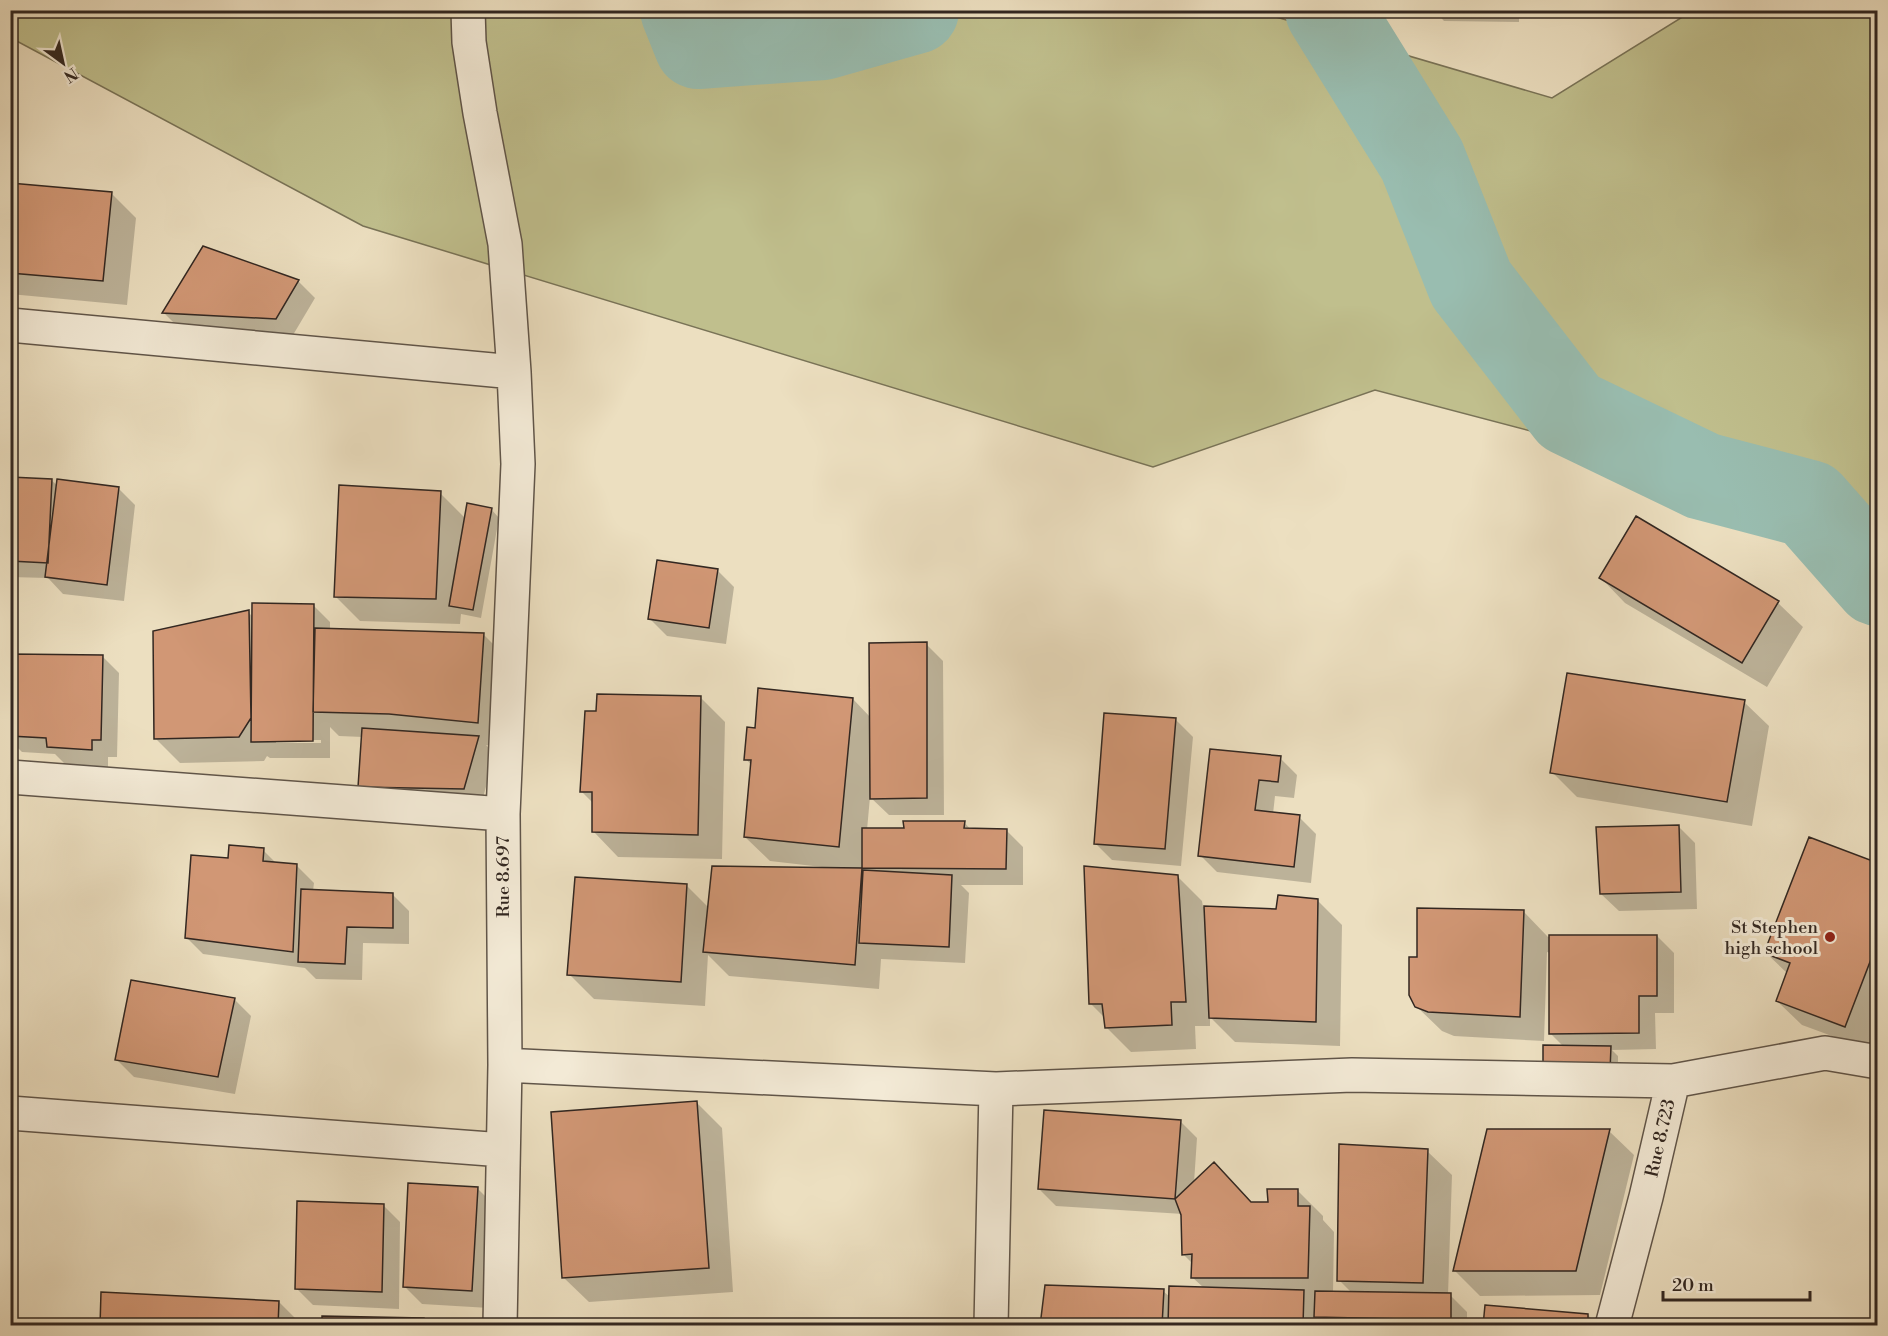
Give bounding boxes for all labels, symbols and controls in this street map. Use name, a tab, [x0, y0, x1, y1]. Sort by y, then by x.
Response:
north arrow	[33, 33, 93, 93]
text: N	[60, 63, 81, 87]
street label: Rue 8.697	[492, 836, 515, 918]
place label: St Stephen high school	[1724, 916, 1819, 960]
marker: St Stephen high school	[1823, 930, 1837, 944]
street label: Rue 8.723	[1640, 1097, 1681, 1180]
scale bar	[1663, 1264, 1810, 1302]
text: 20 m	[1672, 1274, 1714, 1297]

